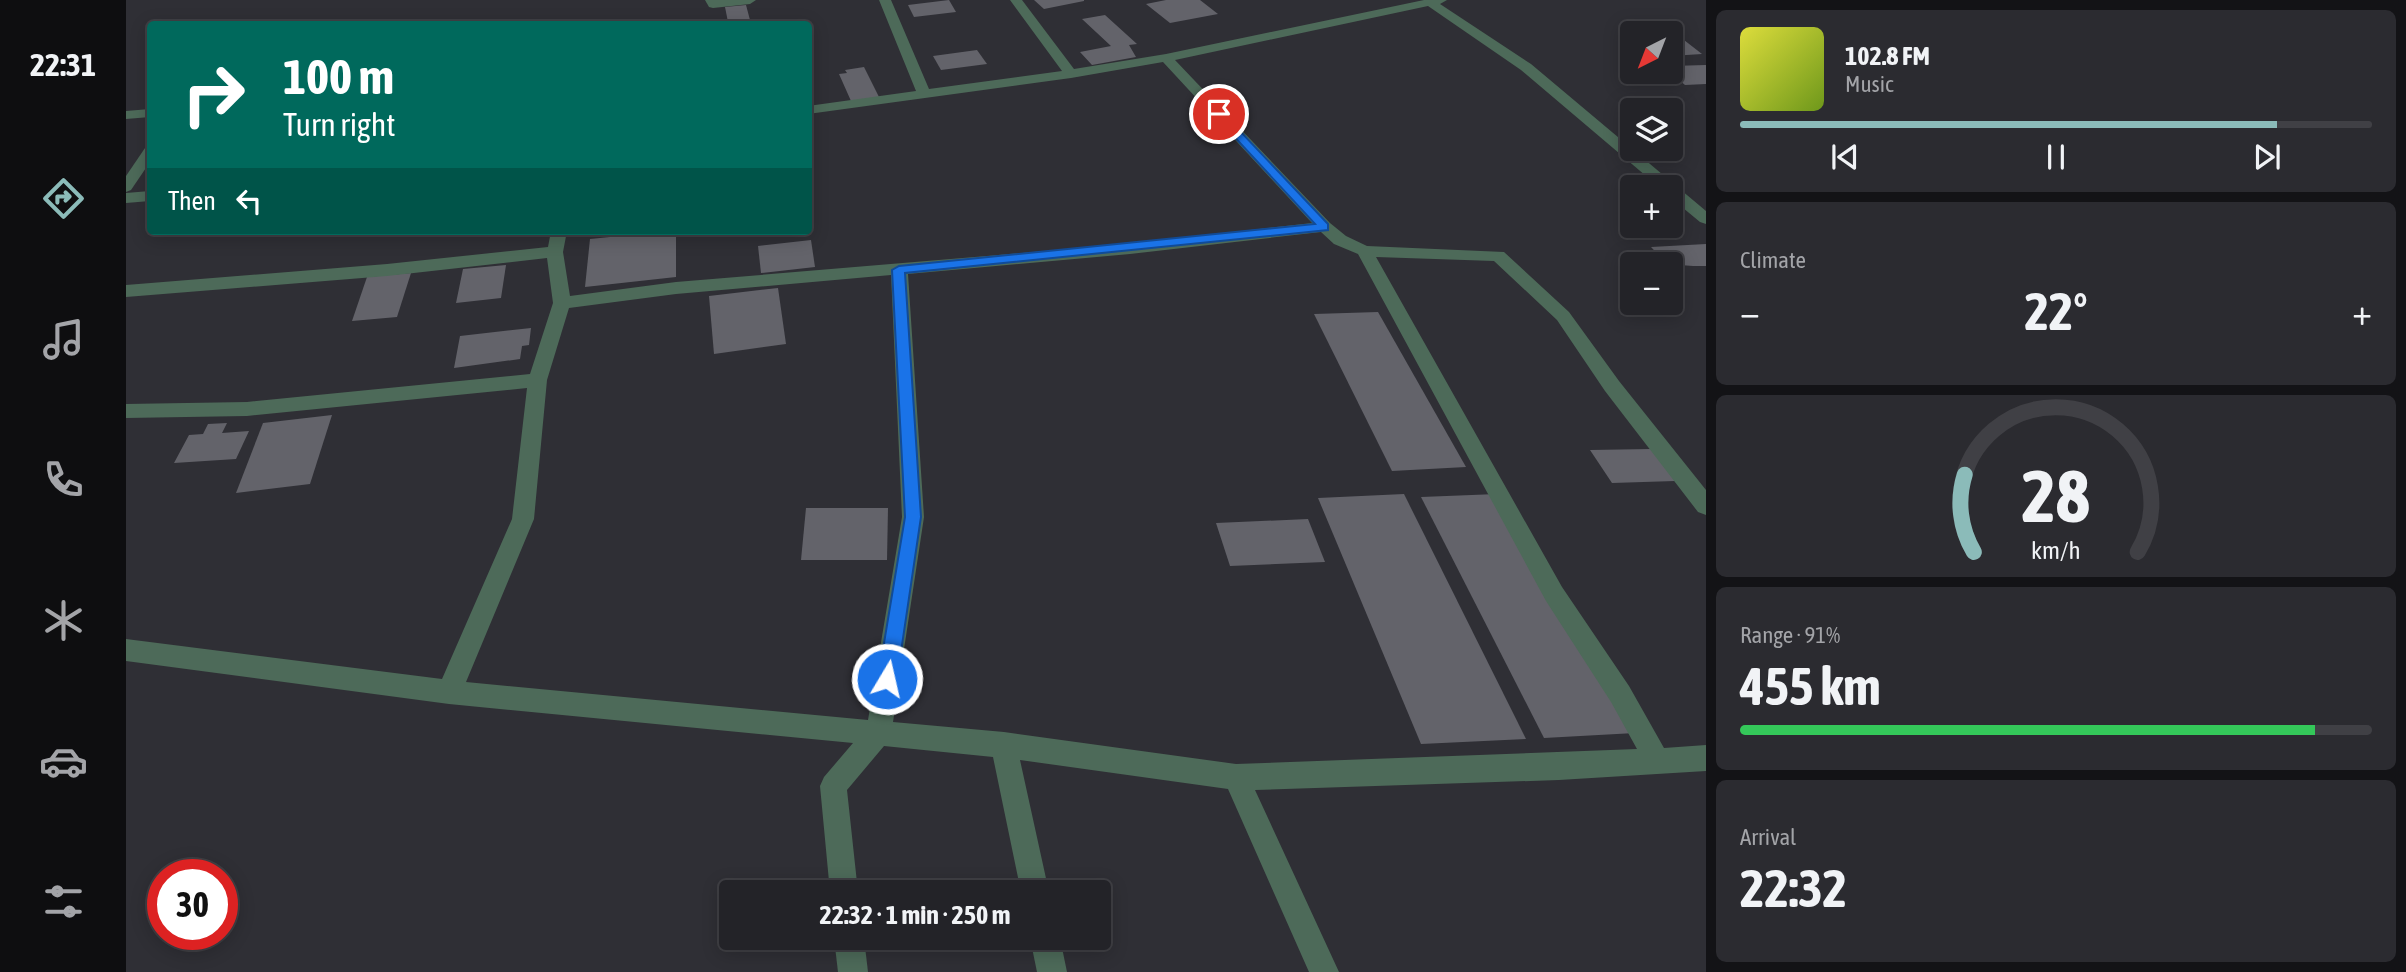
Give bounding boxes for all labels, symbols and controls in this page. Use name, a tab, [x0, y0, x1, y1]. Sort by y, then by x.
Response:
north arrow	[1620, 21, 1684, 84]
map controls	[1620, 21, 1683, 315]
text: 102.8 FM	[1845, 41, 1930, 71]
text: 22:31	[30, 46, 96, 83]
text: 100 m	[283, 48, 394, 104]
icon: right	[168, 49, 259, 140]
text: Music	[1845, 71, 1893, 97]
pin	[1189, 84, 1249, 144]
icon: arrive	[1200, 95, 1238, 133]
button: layers	[1620, 98, 1683, 161]
text: Turn right	[283, 106, 396, 143]
icon: previous	[1826, 138, 1864, 176]
icon: pause	[2037, 138, 2075, 176]
icon: next	[2248, 138, 2286, 176]
icon: directions	[39, 174, 88, 223]
button: +	[1620, 175, 1683, 238]
icon: left	[230, 182, 268, 220]
text: Then	[168, 186, 216, 216]
text: Climate	[1740, 247, 1806, 273]
button: −	[1620, 252, 1683, 315]
text: 22°	[2024, 281, 2088, 341]
text: −	[1740, 290, 1760, 333]
text: +	[2352, 290, 2372, 333]
icon: music	[39, 315, 88, 364]
text: 28	[2022, 454, 2090, 537]
icon: phone	[39, 455, 88, 504]
text: km/h	[2031, 536, 2081, 564]
icon: climate	[39, 596, 88, 645]
text: Range · 91%	[1740, 622, 1840, 648]
position arrow	[850, 642, 924, 716]
text: 455 km	[1740, 656, 1881, 716]
icon: car	[39, 737, 88, 786]
text: Arrival	[1740, 824, 1796, 850]
text: 22:32	[1740, 858, 1847, 918]
speed limit sign: 30	[147, 859, 238, 950]
icon: filters	[39, 877, 88, 926]
text: 22:32 · 1 min · 250 m	[820, 900, 1010, 930]

